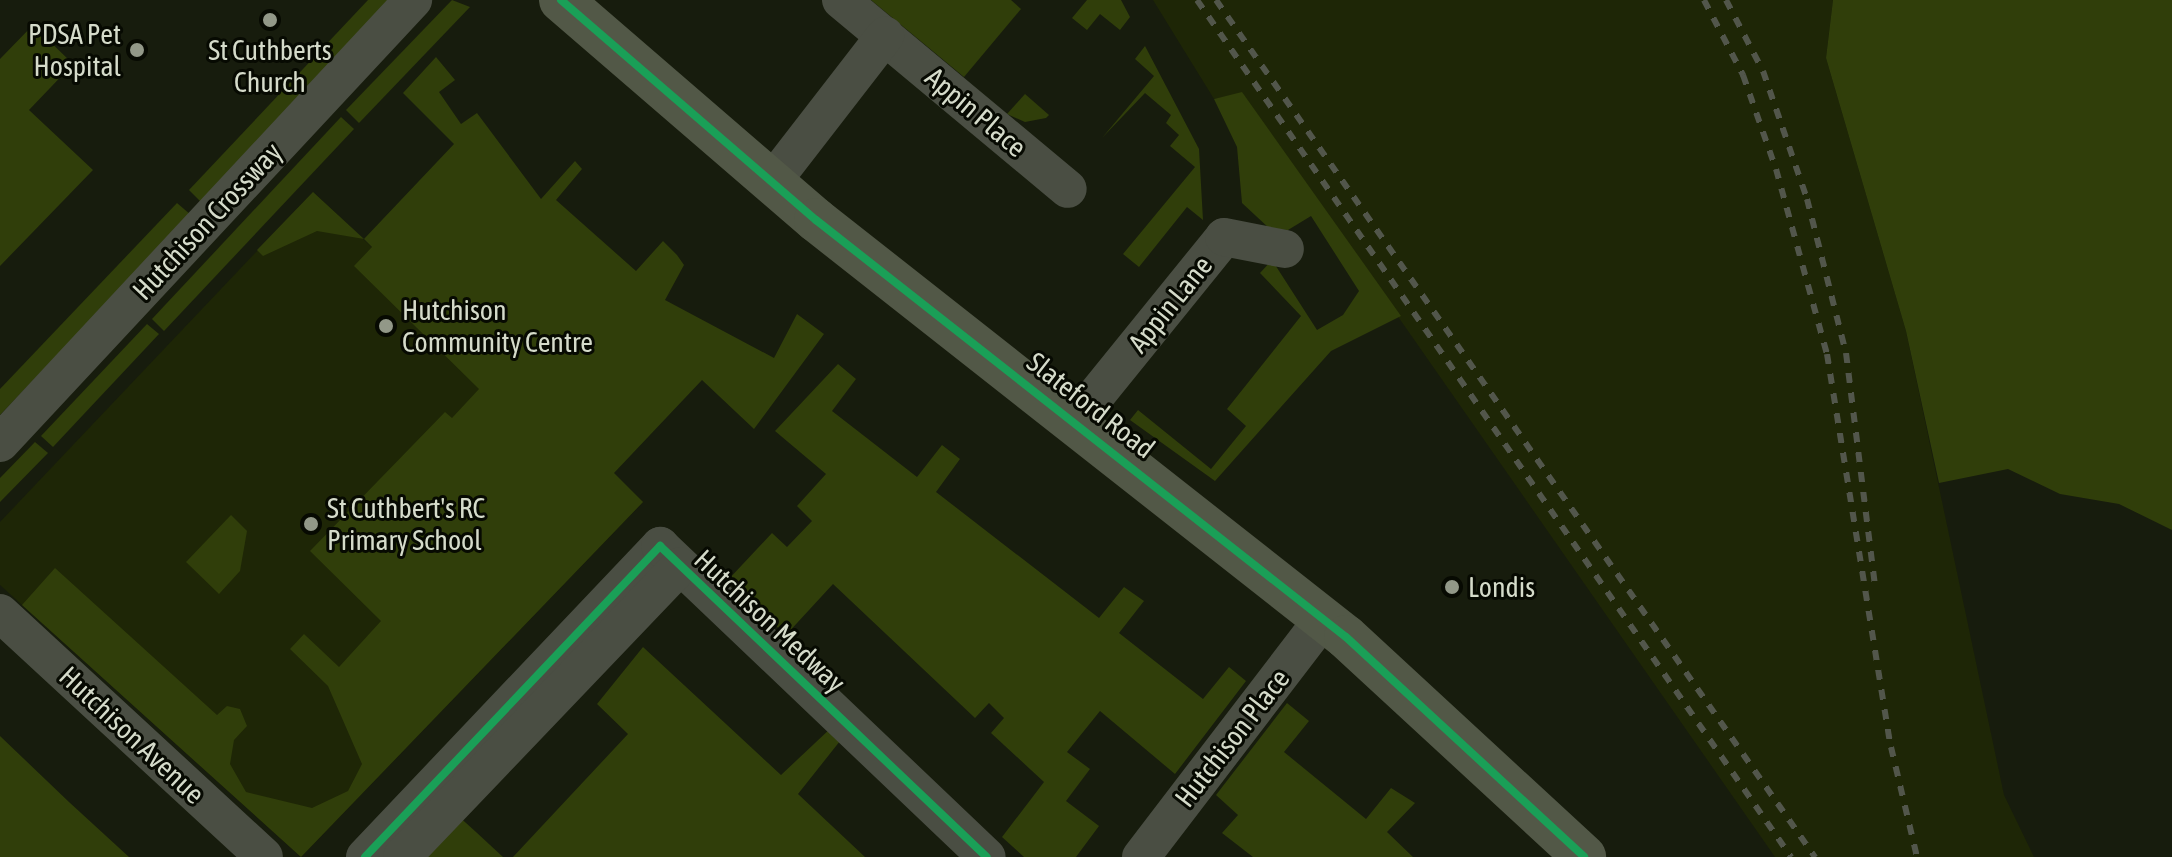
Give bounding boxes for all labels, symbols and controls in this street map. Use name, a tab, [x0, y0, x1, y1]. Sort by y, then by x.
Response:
marker: St Cuthberts Church	[261, 11, 279, 29]
place label: PDSA Pet Hospital	[28, 17, 121, 83]
place label: St Cuthberts Church	[208, 33, 332, 99]
marker: PDSA Pet Hospital	[128, 41, 146, 59]
street label: Appin Place	[919, 60, 1033, 164]
street label: Hutchison Crossway	[125, 135, 289, 307]
street label: Appin Lane	[1121, 249, 1219, 359]
place label: Hutchison Community Centre	[402, 293, 593, 359]
marker: Hutchison Community Centre	[377, 317, 395, 335]
street label: Slateford Road	[1021, 345, 1161, 465]
place label: St Cuthbert's RC Primary School	[327, 491, 485, 557]
marker: St Cuthbert's RC Primary School	[302, 515, 320, 533]
street label: Hutchison Medway	[688, 543, 852, 699]
place label: Londis	[1468, 570, 1535, 604]
marker: Londis	[1443, 578, 1461, 596]
street label: Hutchison Avenue	[53, 659, 211, 811]
street label: Hutchison Place	[1168, 662, 1296, 814]

